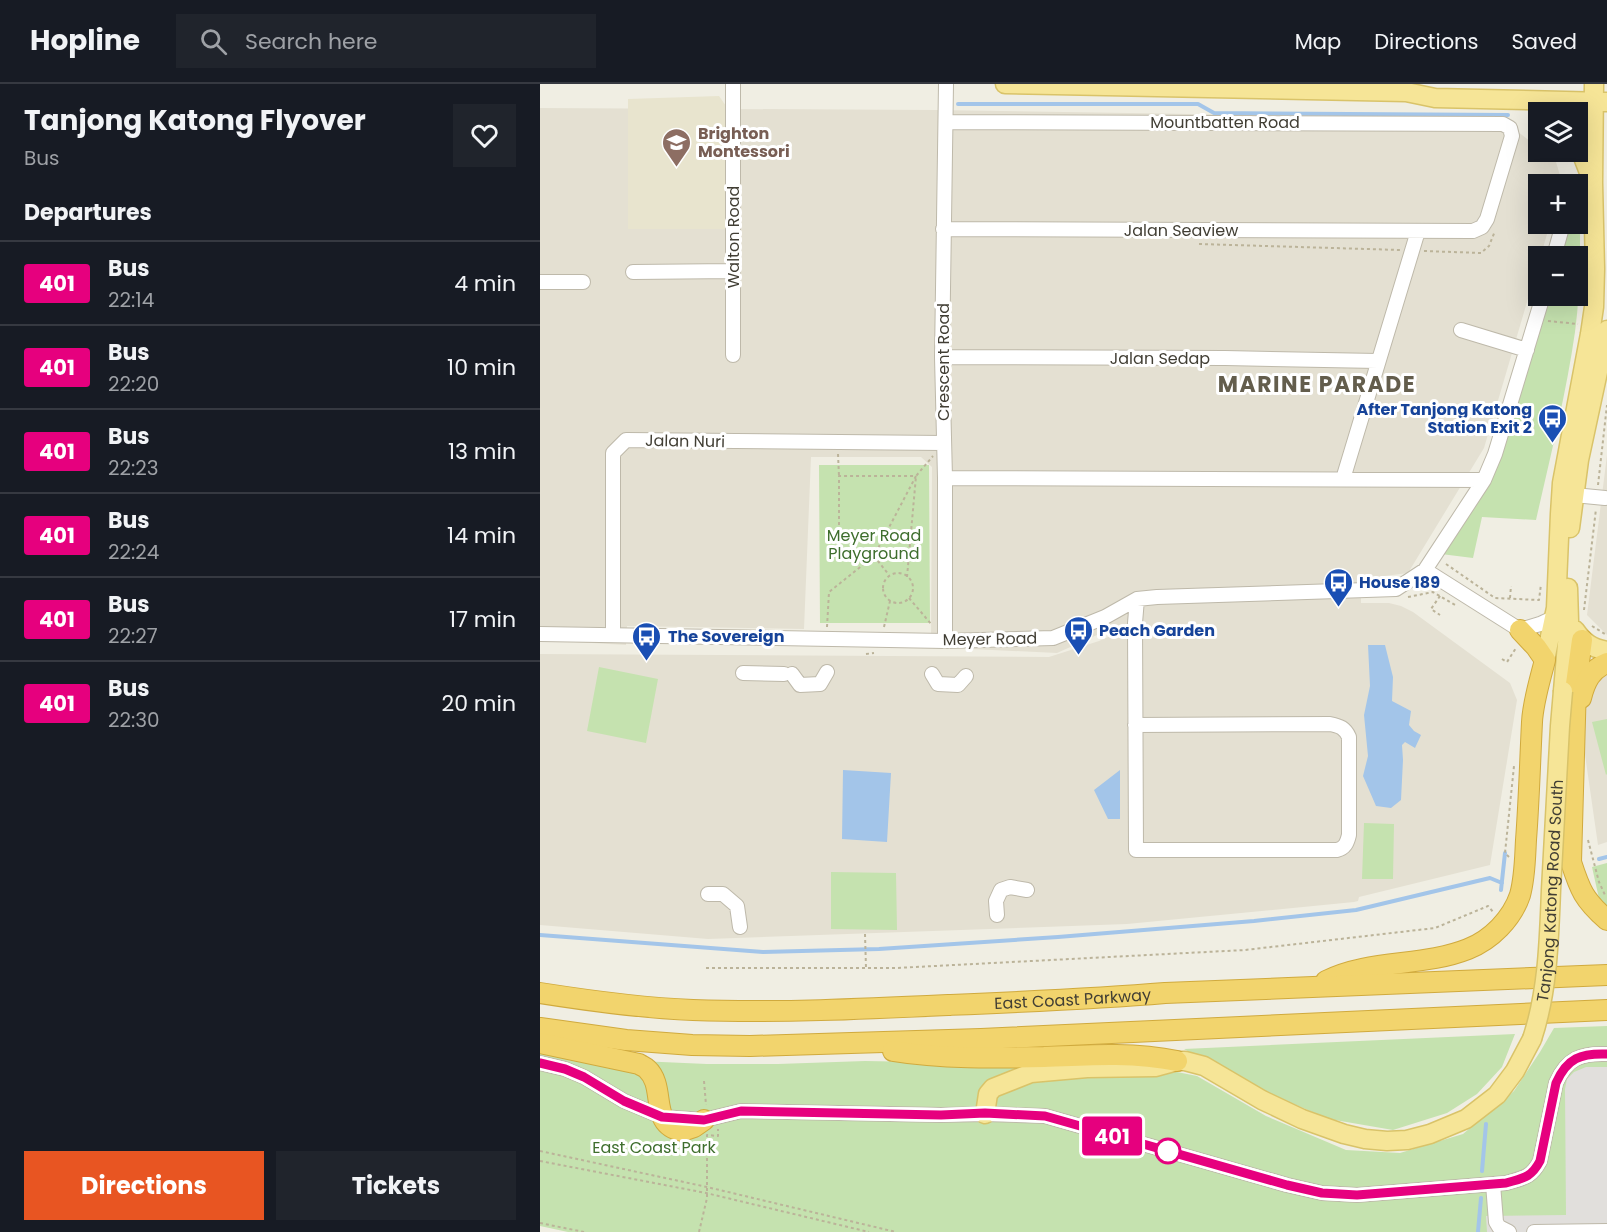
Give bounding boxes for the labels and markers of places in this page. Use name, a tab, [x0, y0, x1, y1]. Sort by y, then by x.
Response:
place label: Brighton Montessori	[698, 122, 790, 163]
school or university icon: Brighton Montessori	[661, 126, 693, 168]
place label: After Tanjong Katong Station Exit 2	[1356, 398, 1532, 439]
bus stop icon: After Tanjong Katong Station Exit 2	[1537, 402, 1569, 444]
bus stop icon: House 189	[1322, 566, 1354, 608]
place label: House 189	[1359, 571, 1440, 594]
bus stop icon: Peach Garden	[1062, 614, 1094, 656]
place label: Peach Garden	[1099, 619, 1215, 642]
bus stop icon: The Sovereign	[631, 620, 663, 662]
place label: The Sovereign	[668, 625, 784, 648]
unlabelled marker	[1155, 1138, 1181, 1164]

